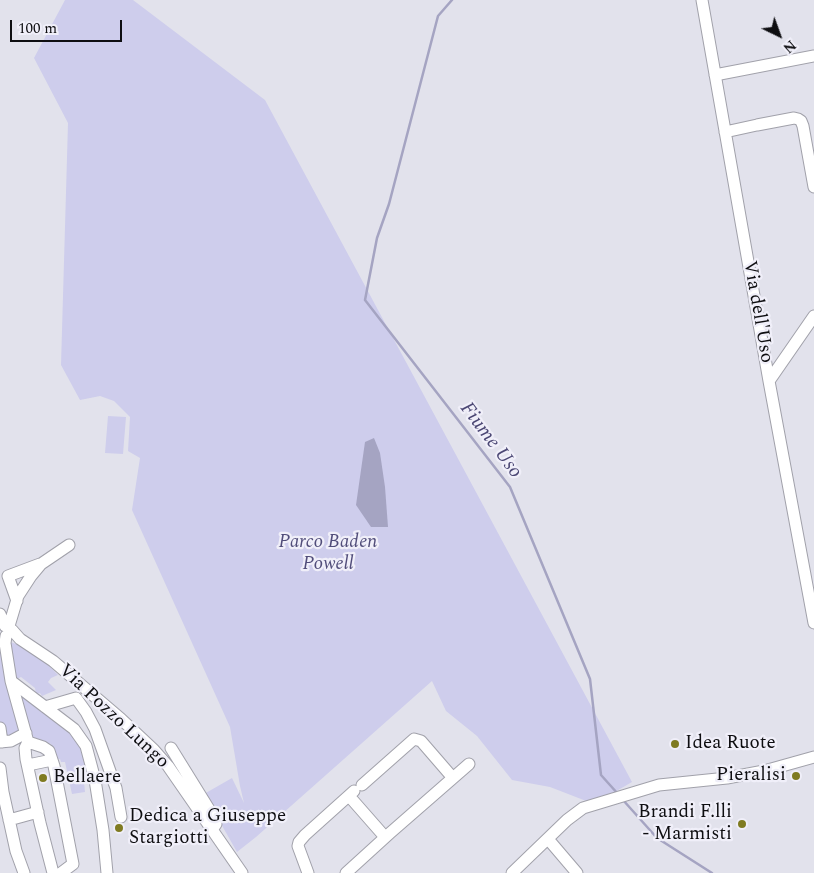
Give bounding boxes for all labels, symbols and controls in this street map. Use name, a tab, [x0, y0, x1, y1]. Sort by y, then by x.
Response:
scale bar	[12, 10, 125, 42]
north arrow	[754, 10, 804, 60]
text: 100 m	[18, 17, 57, 40]
text: N	[778, 35, 801, 58]
street label: Via dell'Uso	[737, 259, 777, 365]
water label: Fiume Uso	[454, 398, 526, 484]
park label: Parco Baden Powell	[279, 532, 377, 576]
street label: Via Pozzo Lungo	[53, 660, 173, 774]
place label: Idea Ruote	[685, 733, 776, 755]
marker: Idea Ruote	[669, 738, 681, 750]
place label: Pieralisi	[716, 765, 786, 787]
place label: Bellaere	[53, 767, 121, 789]
marker: Pieralisi	[790, 770, 802, 782]
marker: Bellaere	[37, 772, 49, 784]
place label: Brandi F.lli - Marmisti	[638, 802, 732, 846]
place label: Dedica a Giuseppe Stargiotti	[129, 806, 286, 850]
marker: Brandi F.lli - Marmisti	[736, 818, 748, 830]
marker: Dedica a Giuseppe Stargiotti	[113, 822, 125, 834]

